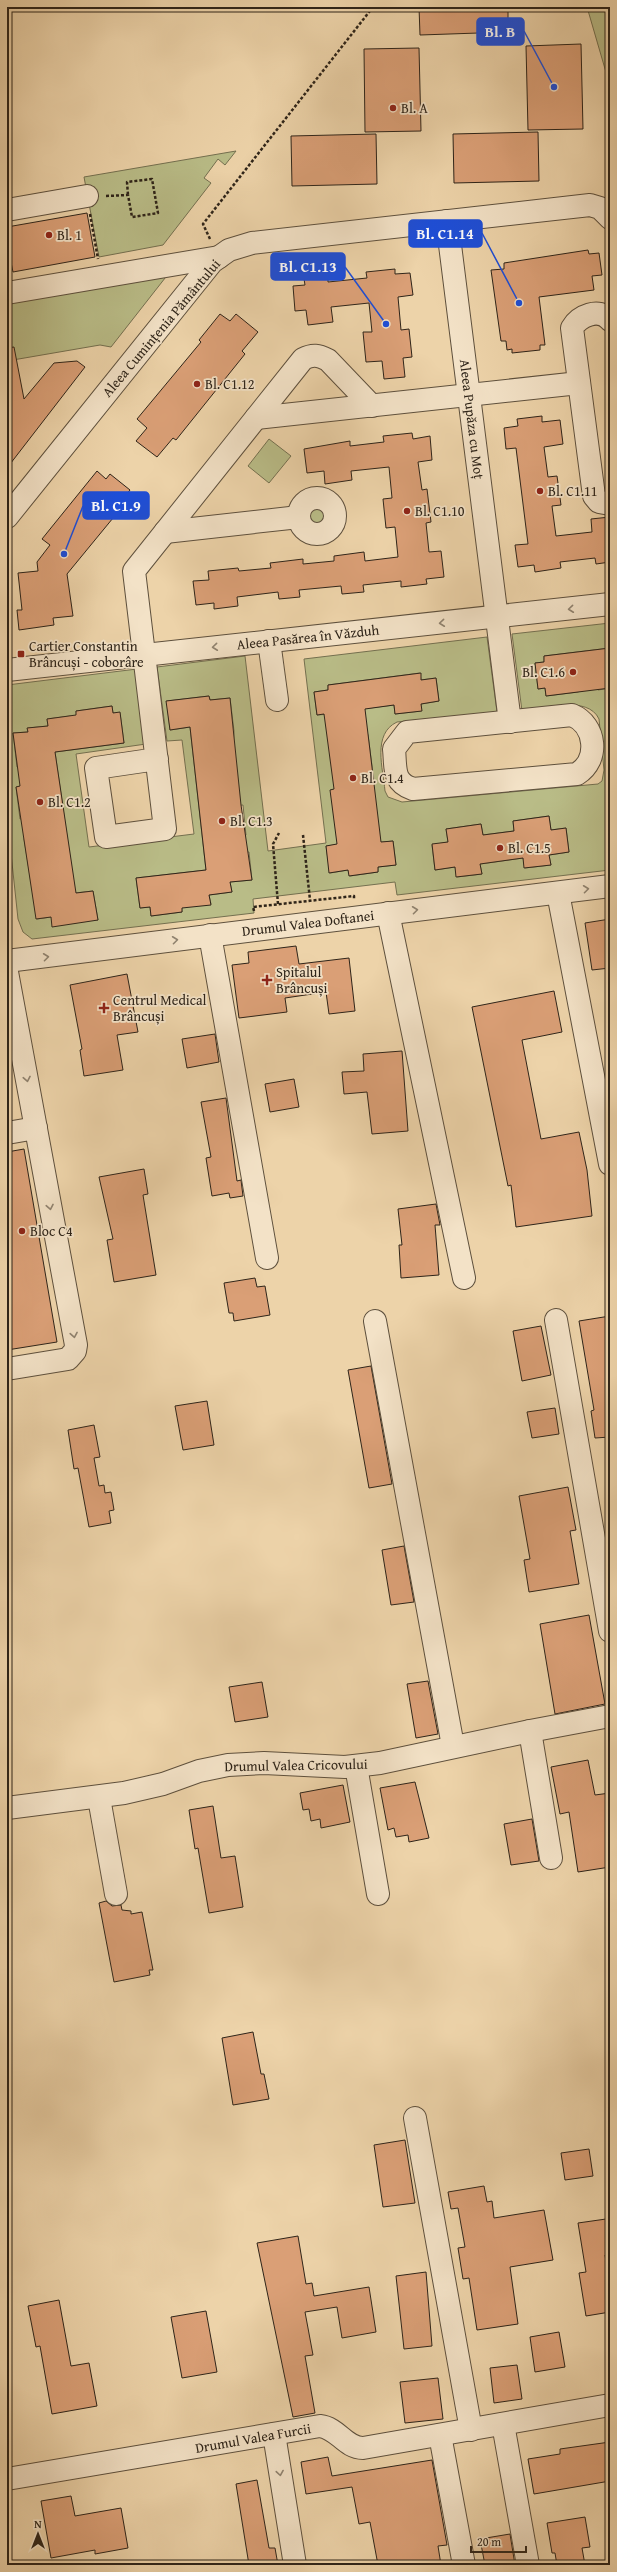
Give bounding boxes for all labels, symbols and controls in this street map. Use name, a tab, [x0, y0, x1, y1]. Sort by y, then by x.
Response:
callout: Bl. B	[477, 18, 524, 45]
text: Bl. B	[485, 21, 515, 42]
place label: Bl. A	[401, 98, 428, 118]
marker: Bl. A	[388, 103, 398, 113]
callout: Bl. C1.14	[409, 220, 482, 247]
text: Bl. C1.14	[416, 223, 474, 244]
place label: Bl. 1	[57, 225, 82, 245]
marker: Bl. 1	[44, 230, 54, 240]
callout: Bl. C1.13	[271, 253, 345, 280]
street label: Aleea Cumințenia Pământului	[97, 255, 225, 401]
text: Bl. C1.13	[279, 256, 337, 277]
street label: Aleea Pupăza cu Moț	[455, 358, 489, 480]
place label: Bl. C1.12	[205, 374, 255, 394]
marker: Bl. C1.12	[192, 379, 202, 389]
place label: Bl. C1.11	[548, 481, 598, 501]
marker: Bl. C1.11	[535, 486, 545, 496]
callout: Bl. C1.9	[83, 492, 149, 519]
text: Bl. C1.9	[91, 495, 141, 516]
place label: Bl. C1.10	[415, 501, 465, 521]
marker: Bl. C1.10	[402, 506, 412, 516]
one-way arrow	[568, 604, 574, 613]
one-way arrow	[439, 618, 445, 627]
street label: Aleea Pasărea în Văzduh	[236, 620, 380, 654]
place label: Cartier Constantin Brâncuși - coborâre	[29, 636, 144, 672]
one-way arrow	[212, 642, 218, 651]
marker: Cartier Constantin Brâncuși - coborâre	[16, 649, 26, 659]
place label: Bl. C1.6	[522, 662, 565, 682]
marker: Bl. C1.6	[568, 667, 578, 677]
place label: Bl. C1.4	[361, 768, 404, 788]
marker: Bl. C1.4	[348, 773, 358, 783]
place label: Bl. C1.2	[48, 792, 91, 812]
marker: Bl. C1.2	[35, 797, 45, 807]
place label: Bl. C1.3	[230, 811, 273, 831]
marker: Bl. C1.3	[217, 816, 227, 826]
place label: Bl. C1.5	[508, 838, 551, 858]
marker: Bl. C1.5	[495, 843, 505, 853]
one-way arrow	[582, 885, 589, 894]
street label: Drumul Valea Doftanei	[241, 905, 375, 941]
one-way arrow	[412, 906, 418, 915]
one-way arrow	[172, 936, 178, 945]
one-way arrow	[43, 953, 49, 962]
place label: Spitalul Brâncuși	[276, 962, 328, 998]
marker: Spitalul Brâncuși	[261, 974, 273, 986]
place label: Centrul Medical Brâncuși	[113, 990, 207, 1026]
marker: Centrul Medical Brâncuși	[98, 1002, 110, 1014]
one-way arrow	[22, 1076, 31, 1082]
one-way arrow	[46, 1204, 54, 1210]
place label: Bloc C4	[30, 1221, 73, 1241]
marker: Bloc C4	[17, 1226, 27, 1236]
one-way arrow	[69, 1332, 78, 1338]
street label: Drumul Valea Cricovului	[224, 1754, 368, 1776]
street label: Drumul Valea Furcii	[194, 2418, 312, 2458]
one-way arrow	[275, 2469, 284, 2476]
north arrow	[18, 2514, 58, 2554]
text: N	[34, 2516, 42, 2532]
scale bar	[471, 2528, 526, 2554]
text: 20 m	[477, 2533, 501, 2550]

